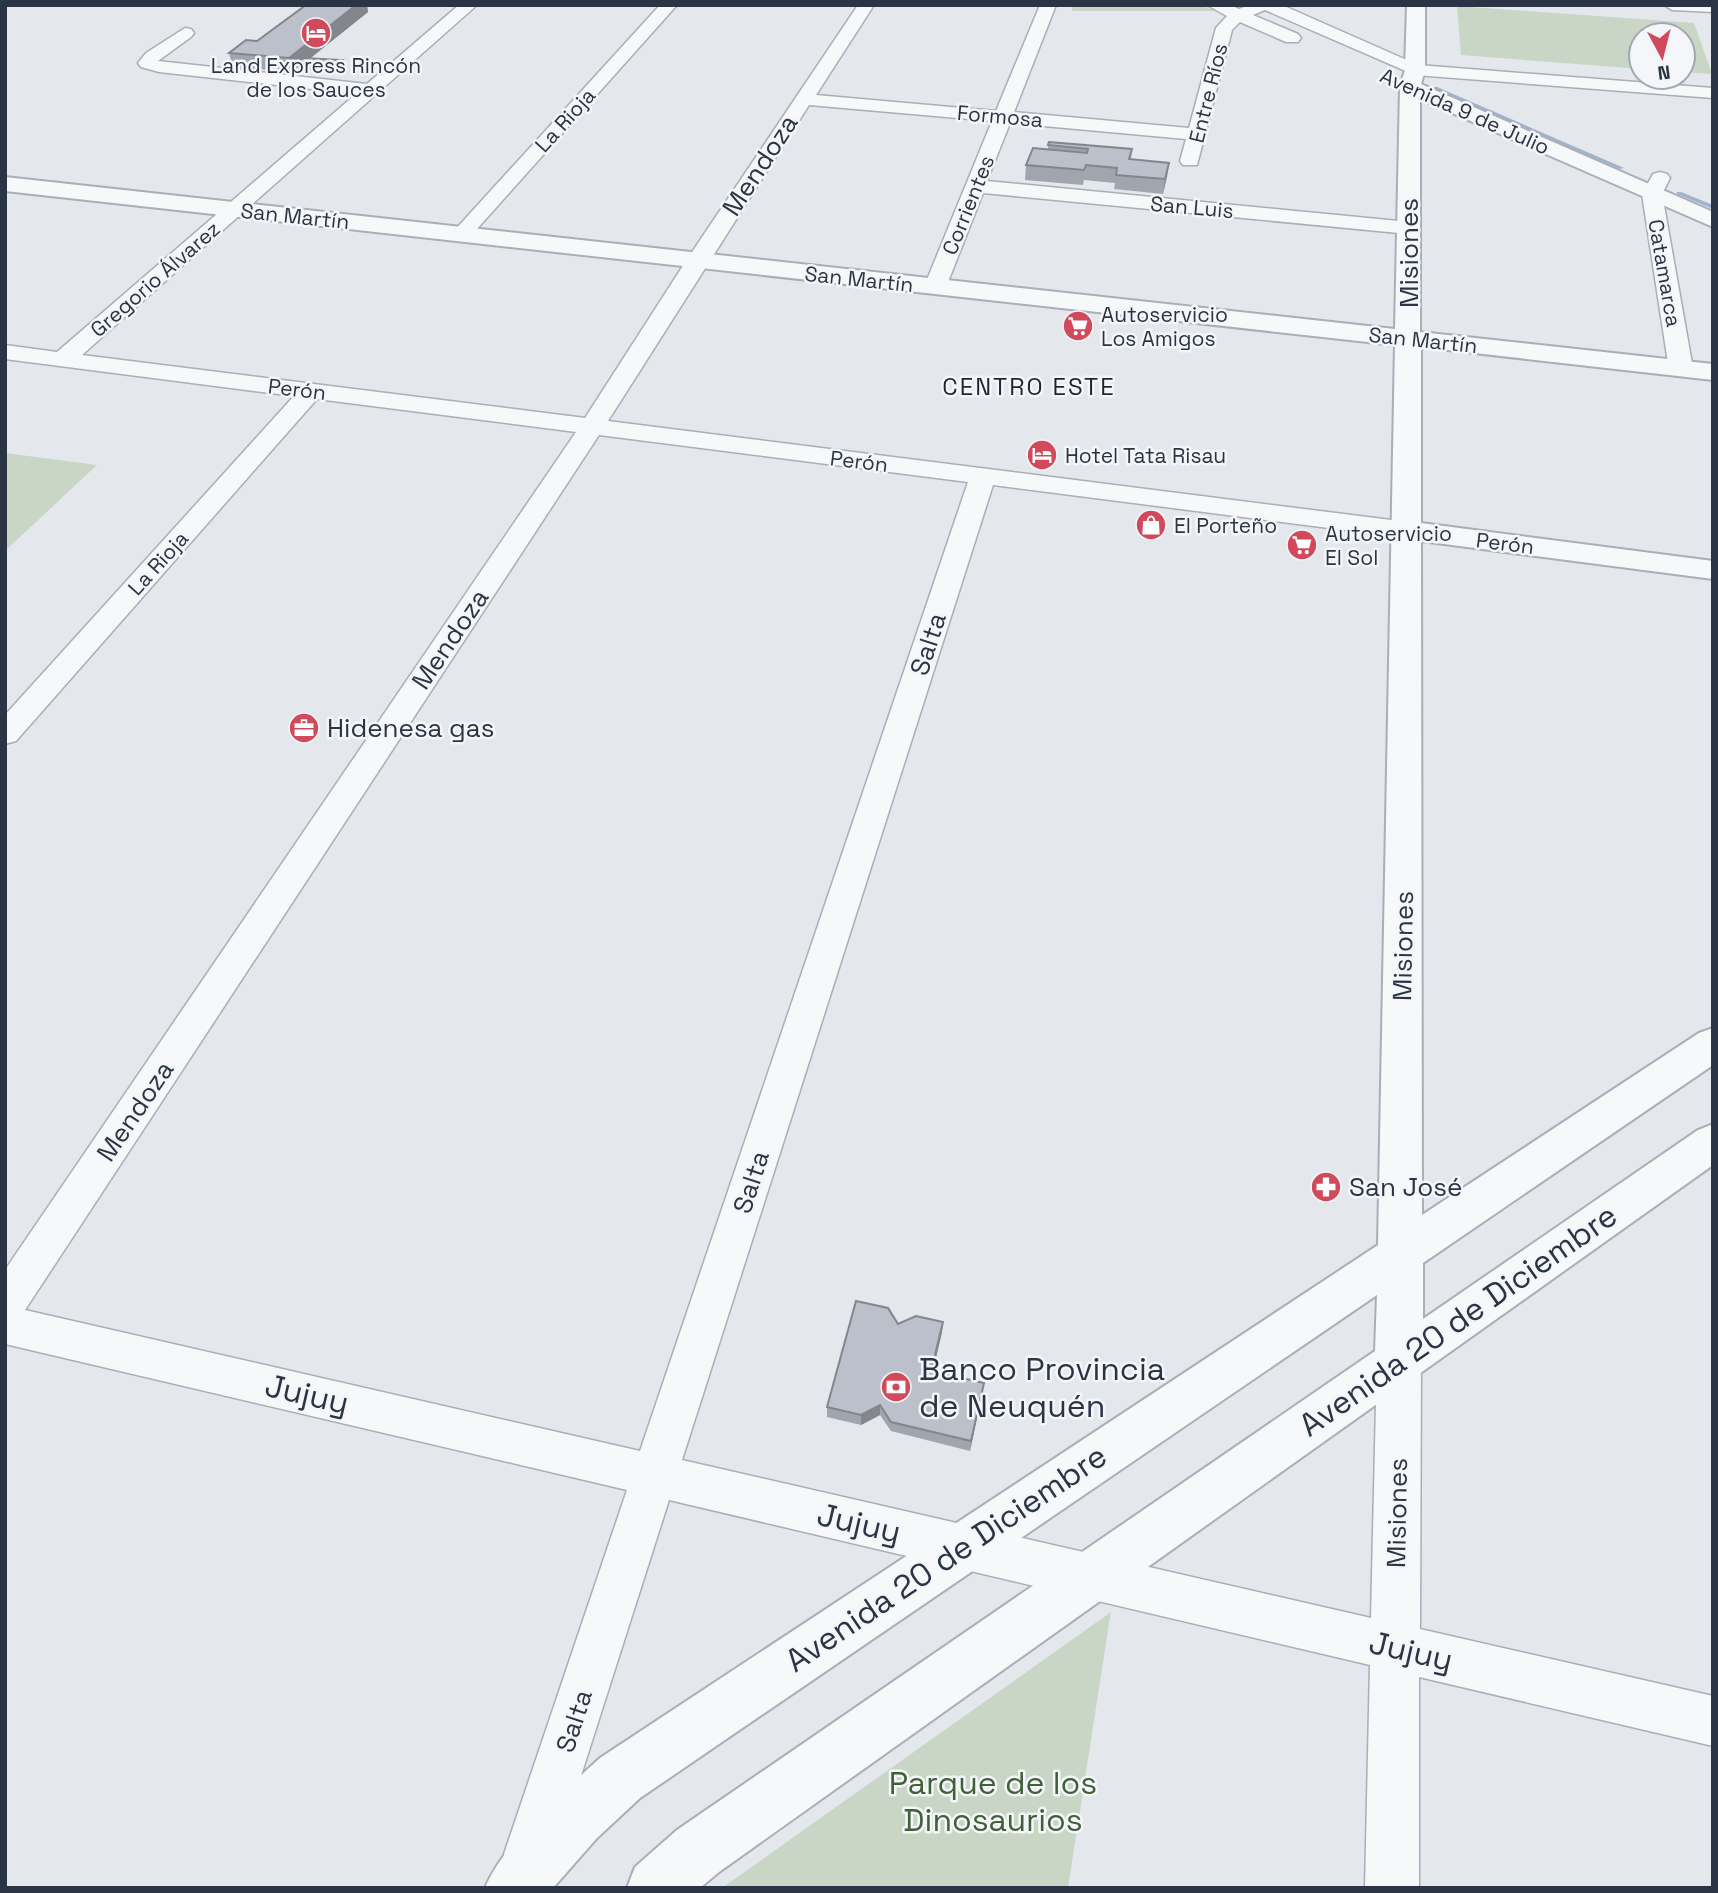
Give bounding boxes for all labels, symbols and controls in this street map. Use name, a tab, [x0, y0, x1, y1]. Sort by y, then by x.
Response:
hotel icon: Land Express Rincón de los Sauces	[299, 16, 333, 50]
north arrow	[1627, 21, 1697, 91]
street label: Entre Ríos	[1183, 40, 1233, 146]
place label: Land Express Rincón de los Sauces	[211, 52, 421, 103]
text: N	[1656, 59, 1672, 86]
street label: Avenida 9 de Julio	[1376, 61, 1554, 161]
street label: La Rioja	[529, 82, 601, 158]
street label: Formosa	[956, 99, 1044, 133]
street label: Mendoza	[715, 108, 805, 222]
street label: Corrientes	[936, 151, 1000, 259]
street label: San Luis	[1149, 190, 1235, 224]
street label: San Martín	[239, 197, 351, 235]
street label: Misiones	[1392, 198, 1426, 308]
street label: Gregorio Álvarez	[84, 215, 226, 343]
street label: Catamarca	[1642, 217, 1688, 329]
street label: San Martín	[803, 260, 915, 298]
place label: Autoservicio Los Amigos	[1101, 301, 1228, 352]
supermarket icon: Autoservicio Los Amigos	[1061, 309, 1095, 343]
street label: San Martín	[1367, 321, 1479, 359]
district label: CENTRO ESTE	[942, 371, 1116, 402]
street label: Perón	[267, 372, 327, 406]
hotel icon: Hotel Tata Risau	[1025, 438, 1059, 472]
place label: Hotel Tata Risau	[1065, 442, 1226, 469]
street label: Perón	[829, 444, 889, 478]
shop icon: El Porteño	[1134, 508, 1168, 542]
place label: El Porteño	[1174, 512, 1277, 539]
place label: Autoservicio El Sol	[1325, 520, 1452, 571]
street label: La Rioja	[122, 525, 194, 601]
street label: Perón	[1475, 526, 1535, 560]
supermarket icon: Autoservicio El Sol	[1285, 528, 1319, 562]
street label: Mendoza	[404, 582, 496, 696]
street label: Salta	[902, 608, 954, 680]
office icon: Hidenesa gas	[287, 711, 321, 745]
place label: Hidenesa gas	[327, 711, 494, 745]
street label: Misiones	[1385, 891, 1421, 1001]
street label: Mendoza	[89, 1054, 181, 1168]
street label: Salta	[725, 1146, 777, 1218]
pharmacy icon: San José	[1309, 1170, 1343, 1204]
place label: San José	[1349, 1170, 1462, 1204]
street label: Avenida 20 de Diciembre	[1291, 1195, 1625, 1445]
place label: Banco Provincia de Neuquén	[919, 1349, 1165, 1426]
street label: Jujuy	[261, 1365, 353, 1423]
bank icon: Banco Provincia de Neuquén	[879, 1370, 913, 1404]
street label: Avenida 20 de Diciembre	[778, 1435, 1114, 1681]
street label: Misiones	[1379, 1458, 1415, 1568]
street label: Jujuy	[813, 1494, 905, 1552]
street label: Jujuy	[1365, 1622, 1457, 1680]
street label: Salta	[548, 1685, 600, 1757]
park label: Parque de los Dinosaurios	[889, 1763, 1097, 1840]

